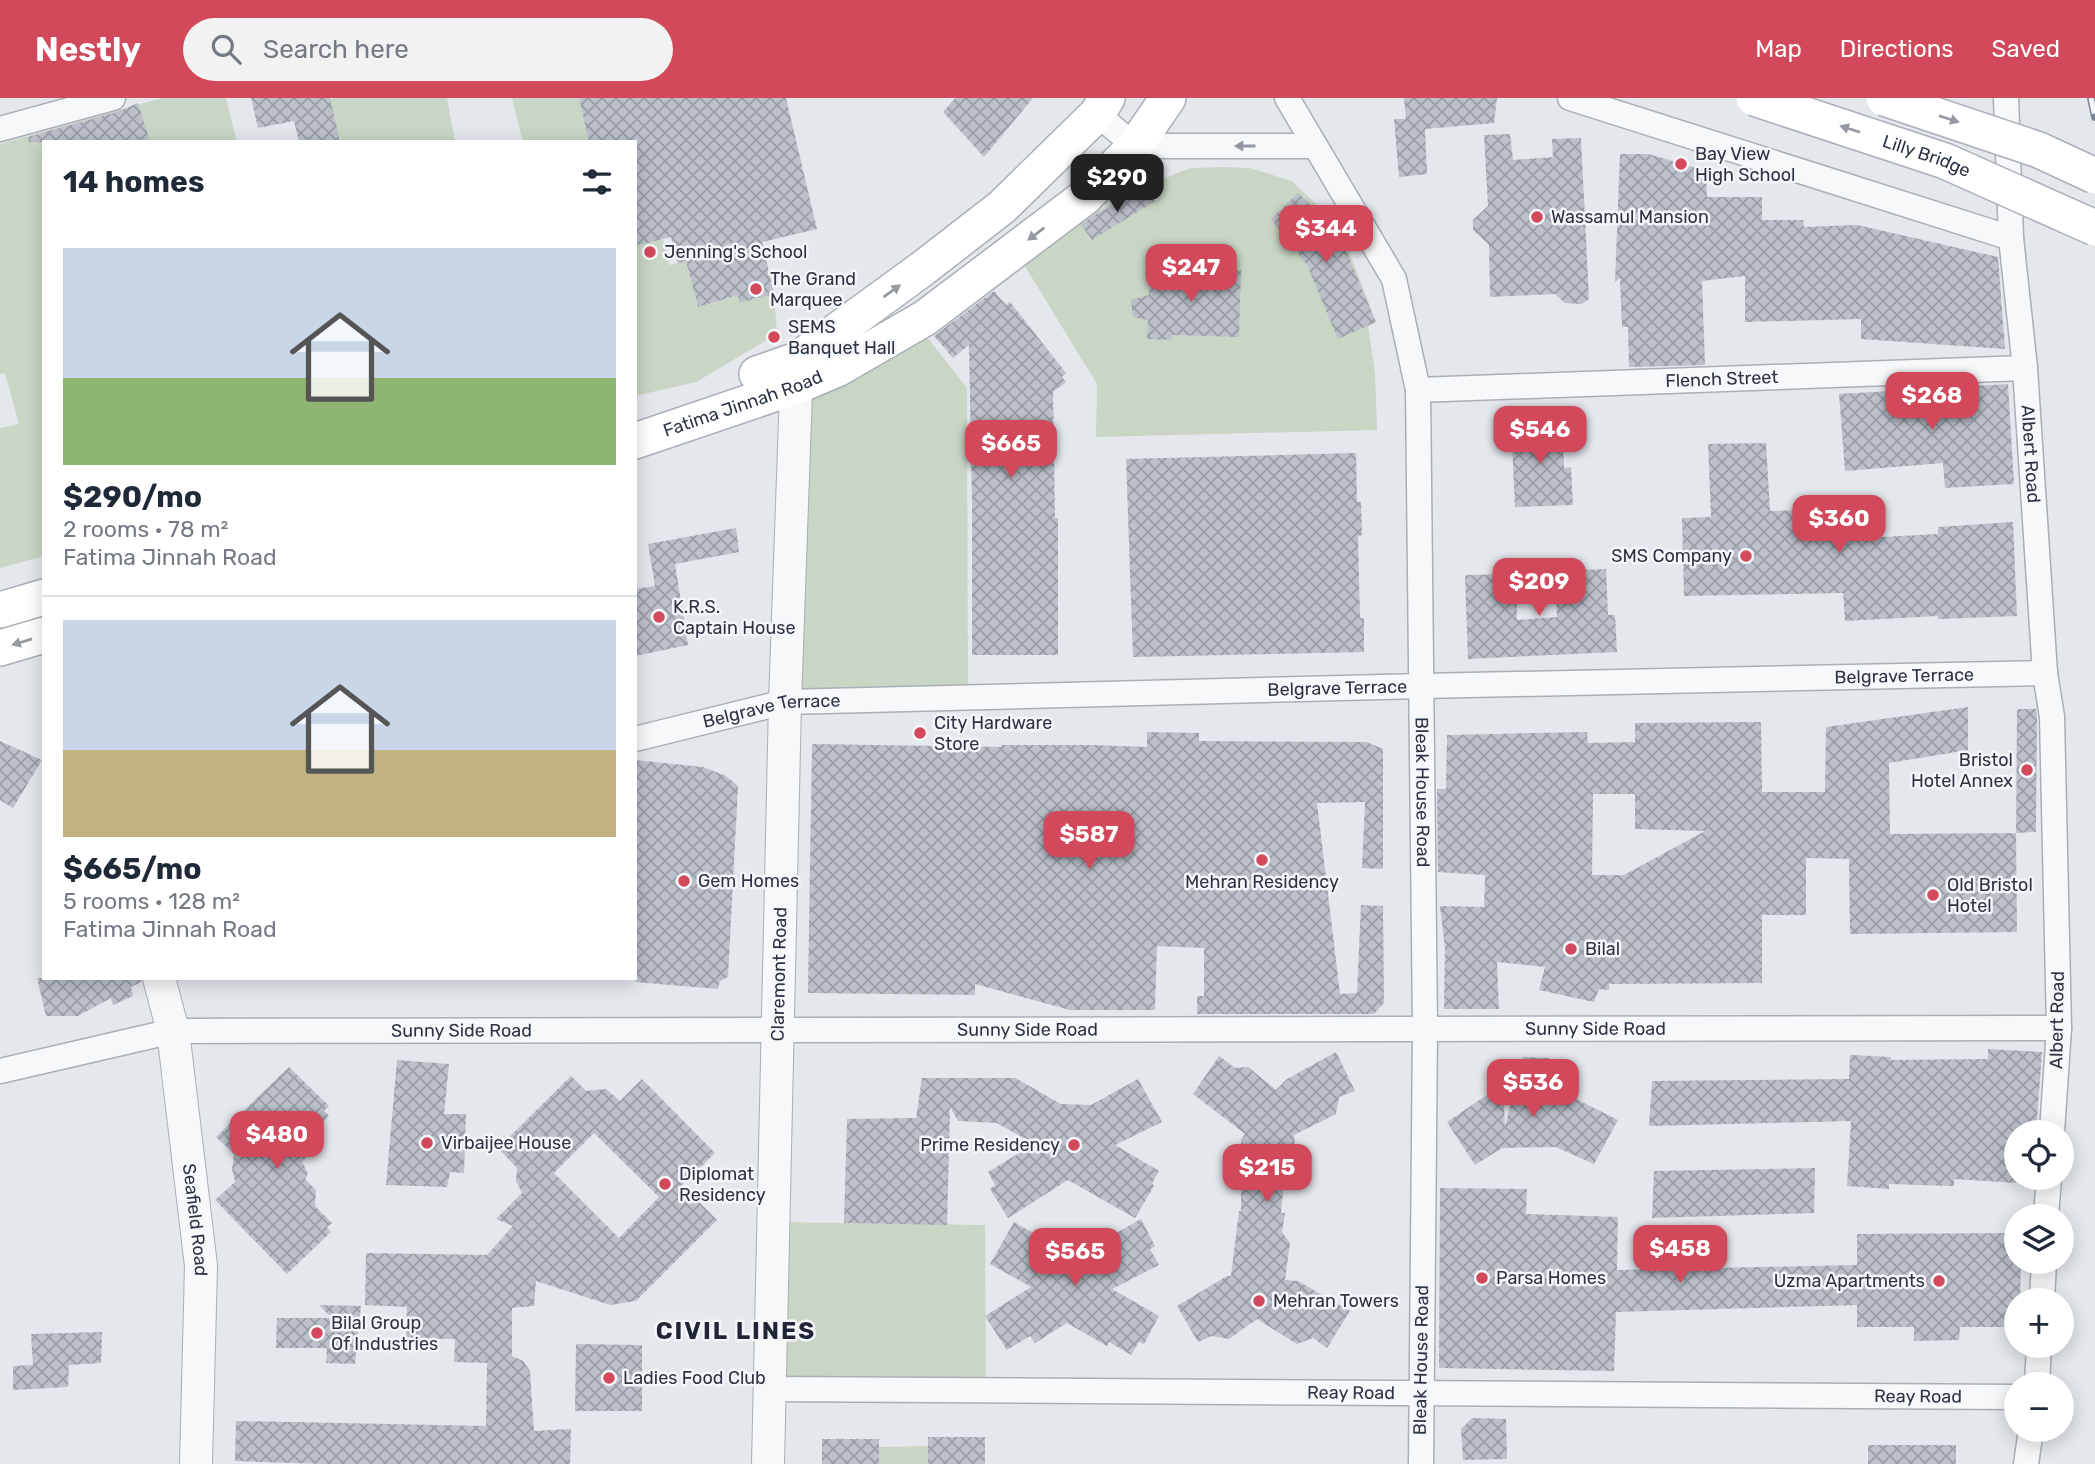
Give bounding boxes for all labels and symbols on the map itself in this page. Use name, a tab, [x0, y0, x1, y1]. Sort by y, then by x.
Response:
one-way arrow	[1939, 114, 1960, 125]
one-way arrow	[1839, 124, 1860, 134]
street label: Lilly Bridge	[1880, 130, 1974, 182]
one-way arrow	[1234, 140, 1256, 152]
place label: Bay View High School	[1695, 143, 1795, 186]
pin: $290	[1076, 155, 1158, 214]
marker: Bay View High School	[1673, 156, 1689, 172]
pin: $344	[1285, 206, 1367, 265]
place label: Wassamul Mansion	[1551, 206, 1709, 228]
marker: Wassamul Mansion	[1529, 209, 1545, 225]
one-way arrow	[1028, 226, 1046, 241]
place label: Jenning's School	[664, 241, 807, 263]
marker: Jenning's School	[642, 244, 658, 260]
pin: $247	[1150, 244, 1232, 304]
place label: The Grand Marquee	[770, 268, 856, 311]
marker: The Grand Marquee	[748, 281, 764, 297]
one-way arrow	[883, 284, 901, 298]
place label: SEMS Banquet Hall	[788, 316, 895, 359]
marker: SEMS Banquet Hall	[766, 329, 782, 345]
street label: Fatima Jinnah Road	[660, 365, 826, 442]
street label: Flench Street	[1665, 366, 1779, 392]
pin: $268	[1891, 372, 1973, 432]
street label: Albert Road	[2016, 404, 2045, 504]
pin: $546	[1499, 406, 1581, 466]
pin: $665	[970, 420, 1052, 480]
pin: $360	[1798, 496, 1880, 555]
place label: SMS Company	[1611, 545, 1732, 567]
marker: SMS Company	[1738, 548, 1754, 564]
pin: $209	[1498, 559, 1580, 618]
place label: K.R.S. Captain House	[673, 596, 795, 639]
marker: K.R.S. Captain House	[651, 609, 667, 625]
one-way arrow	[11, 637, 32, 647]
street label: Belgrave Terrace	[1834, 663, 1974, 688]
street label: Belgrave Terrace	[1267, 675, 1407, 701]
street label: Belgrave Terrace	[700, 690, 841, 733]
place label: City Hardware Store	[934, 712, 1052, 755]
street label: Bleak House Road	[1411, 717, 1434, 867]
marker: City Hardware Store	[912, 725, 928, 741]
place label: Bristol Hotel Annex	[1911, 749, 2013, 792]
marker: Bristol Hotel Annex	[2019, 762, 2035, 778]
pin: $587	[1048, 812, 1130, 871]
marker: Mehran Residency	[1254, 852, 1270, 868]
place label: Gem Homes	[698, 870, 799, 892]
place label: Mehran Residency	[1185, 871, 1339, 893]
marker: Gem Homes	[676, 873, 692, 889]
place label: Old Bristol Hotel	[1947, 874, 2033, 917]
marker: Old Bristol Hotel	[1925, 887, 1941, 903]
street label: Claremont Road	[766, 907, 791, 1042]
place label: Bilal	[1585, 938, 1620, 960]
marker: Bilal	[1563, 941, 1579, 957]
street label: Albert Road	[2045, 971, 2069, 1069]
street label: Sunny Side Road	[1525, 1018, 1666, 1040]
street label: Sunny Side Road	[391, 1019, 532, 1042]
street label: Sunny Side Road	[957, 1019, 1098, 1041]
pin: $536	[1492, 1060, 1574, 1119]
pin: $480	[236, 1112, 318, 1171]
place label: Virbaijee House	[441, 1132, 571, 1154]
place label: Prime Residency	[920, 1134, 1060, 1156]
marker: Virbaijee House	[419, 1135, 435, 1151]
marker: Prime Residency	[1066, 1137, 1082, 1153]
pin: $215	[1226, 1144, 1308, 1204]
street label: Seafield Road	[178, 1162, 212, 1276]
place label: Diplomat Residency	[679, 1163, 766, 1206]
marker: Diplomat Residency	[657, 1176, 673, 1192]
pin: $458	[1639, 1226, 1721, 1285]
pin: $565	[1034, 1228, 1116, 1288]
place label: Parsa Homes	[1496, 1267, 1606, 1289]
marker: Parsa Homes	[1474, 1270, 1490, 1286]
place label: Uzma Apartments	[1774, 1270, 1925, 1292]
marker: Uzma Apartments	[1931, 1273, 1947, 1289]
street label: Bleak House Road	[1409, 1285, 1433, 1435]
place label: Mehran Towers	[1273, 1290, 1399, 1312]
marker: Mehran Towers	[1251, 1293, 1267, 1309]
place label: Bilal Group Of Industries	[331, 1312, 438, 1355]
district label: CIVIL LINES	[656, 1317, 816, 1345]
marker: Bilal Group Of Industries	[309, 1325, 325, 1341]
place label: Ladies Food Club	[623, 1367, 766, 1389]
marker: Ladies Food Club	[601, 1370, 617, 1386]
street label: Reay Road	[1307, 1381, 1395, 1404]
street label: Reay Road	[1874, 1385, 1962, 1408]

